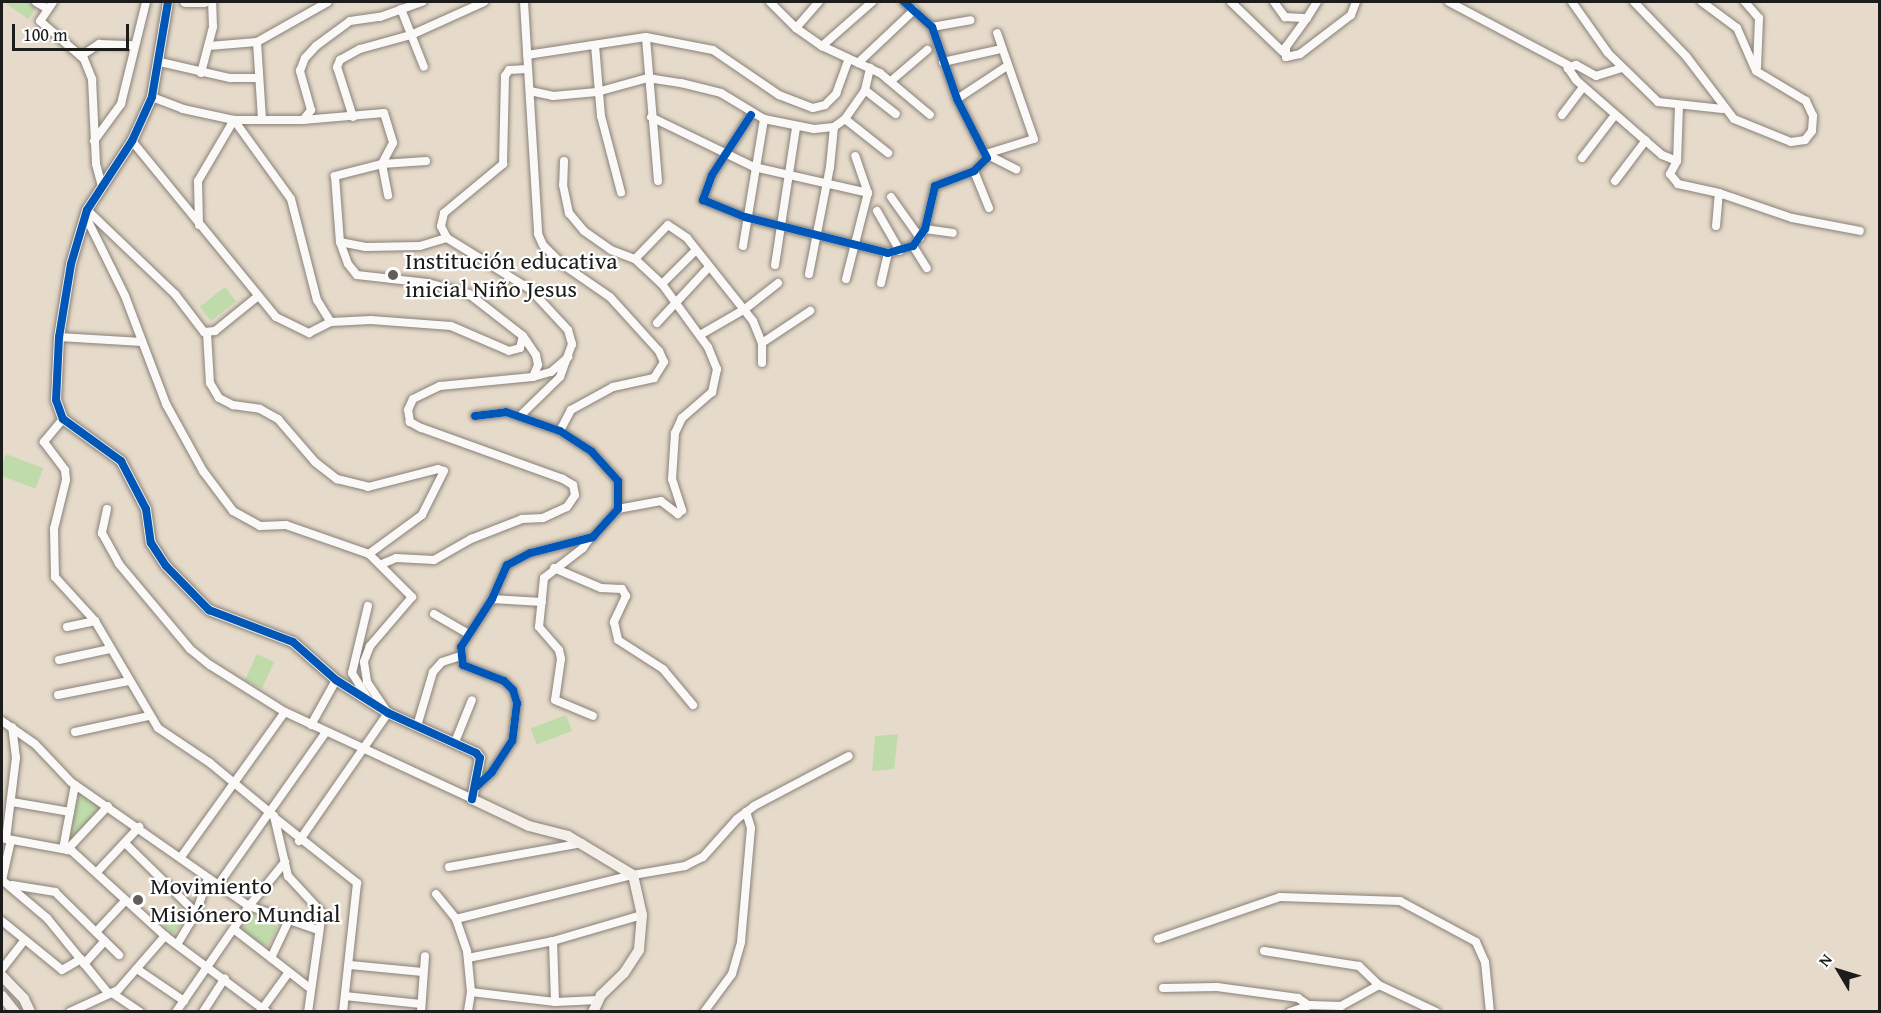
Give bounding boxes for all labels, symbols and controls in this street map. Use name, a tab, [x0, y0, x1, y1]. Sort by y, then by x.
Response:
scale bar	[15, 12, 132, 50]
text: 100 m	[23, 21, 68, 48]
place label: Institución educativa inicial Niño Jesus	[405, 247, 618, 303]
marker: Institución educativa inicial Niño Jesus	[386, 268, 400, 282]
place label: Movimiento Misiónero Mundial	[150, 872, 340, 928]
marker: Movimiento Misiónero Mundial	[131, 893, 145, 907]
north arrow	[1809, 941, 1869, 1001]
text: N	[1812, 948, 1838, 972]

